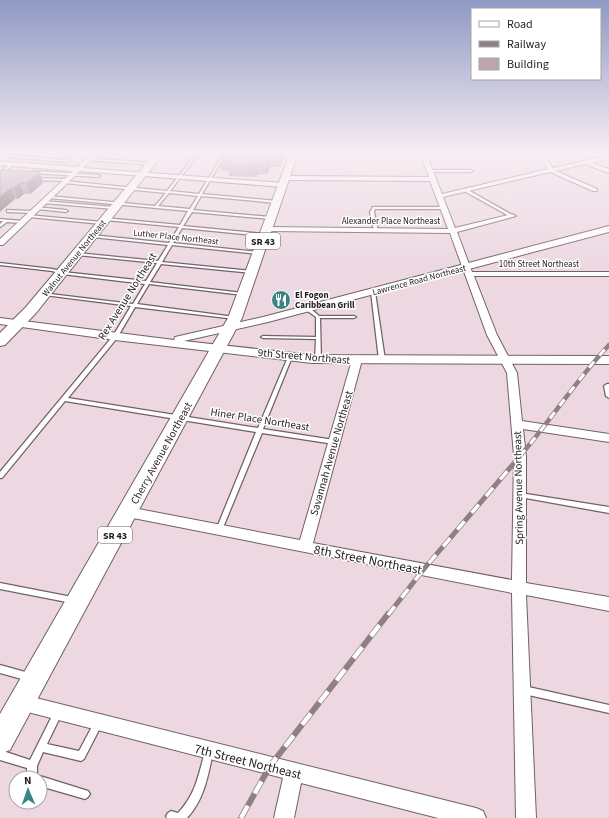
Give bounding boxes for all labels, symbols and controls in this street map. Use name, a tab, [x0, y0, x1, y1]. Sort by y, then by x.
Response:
legend	[471, 8, 601, 80]
text: Road	[507, 16, 533, 33]
text: Railway	[507, 36, 546, 53]
text: Building	[507, 56, 549, 73]
street label: Alexander Place Northeast	[342, 215, 440, 228]
street label: Walnut Avenue Northeast	[39, 217, 109, 299]
street label: Luther Place Northeast	[133, 227, 219, 248]
road number: SR 43	[246, 233, 280, 249]
street label: Rex Avenue Northeast	[94, 250, 161, 343]
street label: 10th Street Northeast	[499, 258, 579, 271]
street label: Lawrence Road Northeast	[371, 262, 467, 299]
restaurant icon: El Fogon Caribbean Grill	[270, 289, 292, 311]
place label: El Fogon Caribbean Grill	[295, 289, 355, 312]
street label: 9th Street Northeast	[257, 345, 351, 368]
street label: Savannah Avenue Northeast	[306, 389, 357, 517]
street label: Cherry Avenue Northeast	[127, 399, 196, 507]
street label: Hiner Place Northeast	[209, 404, 311, 435]
street label: Spring Avenue Northeast	[510, 431, 527, 545]
road number: SR 43	[98, 527, 132, 543]
street label: 8th Street Northeast	[312, 541, 424, 579]
street label: 7th Street Northeast	[192, 740, 304, 784]
north arrow	[8, 770, 48, 810]
text: N	[24, 773, 32, 788]

